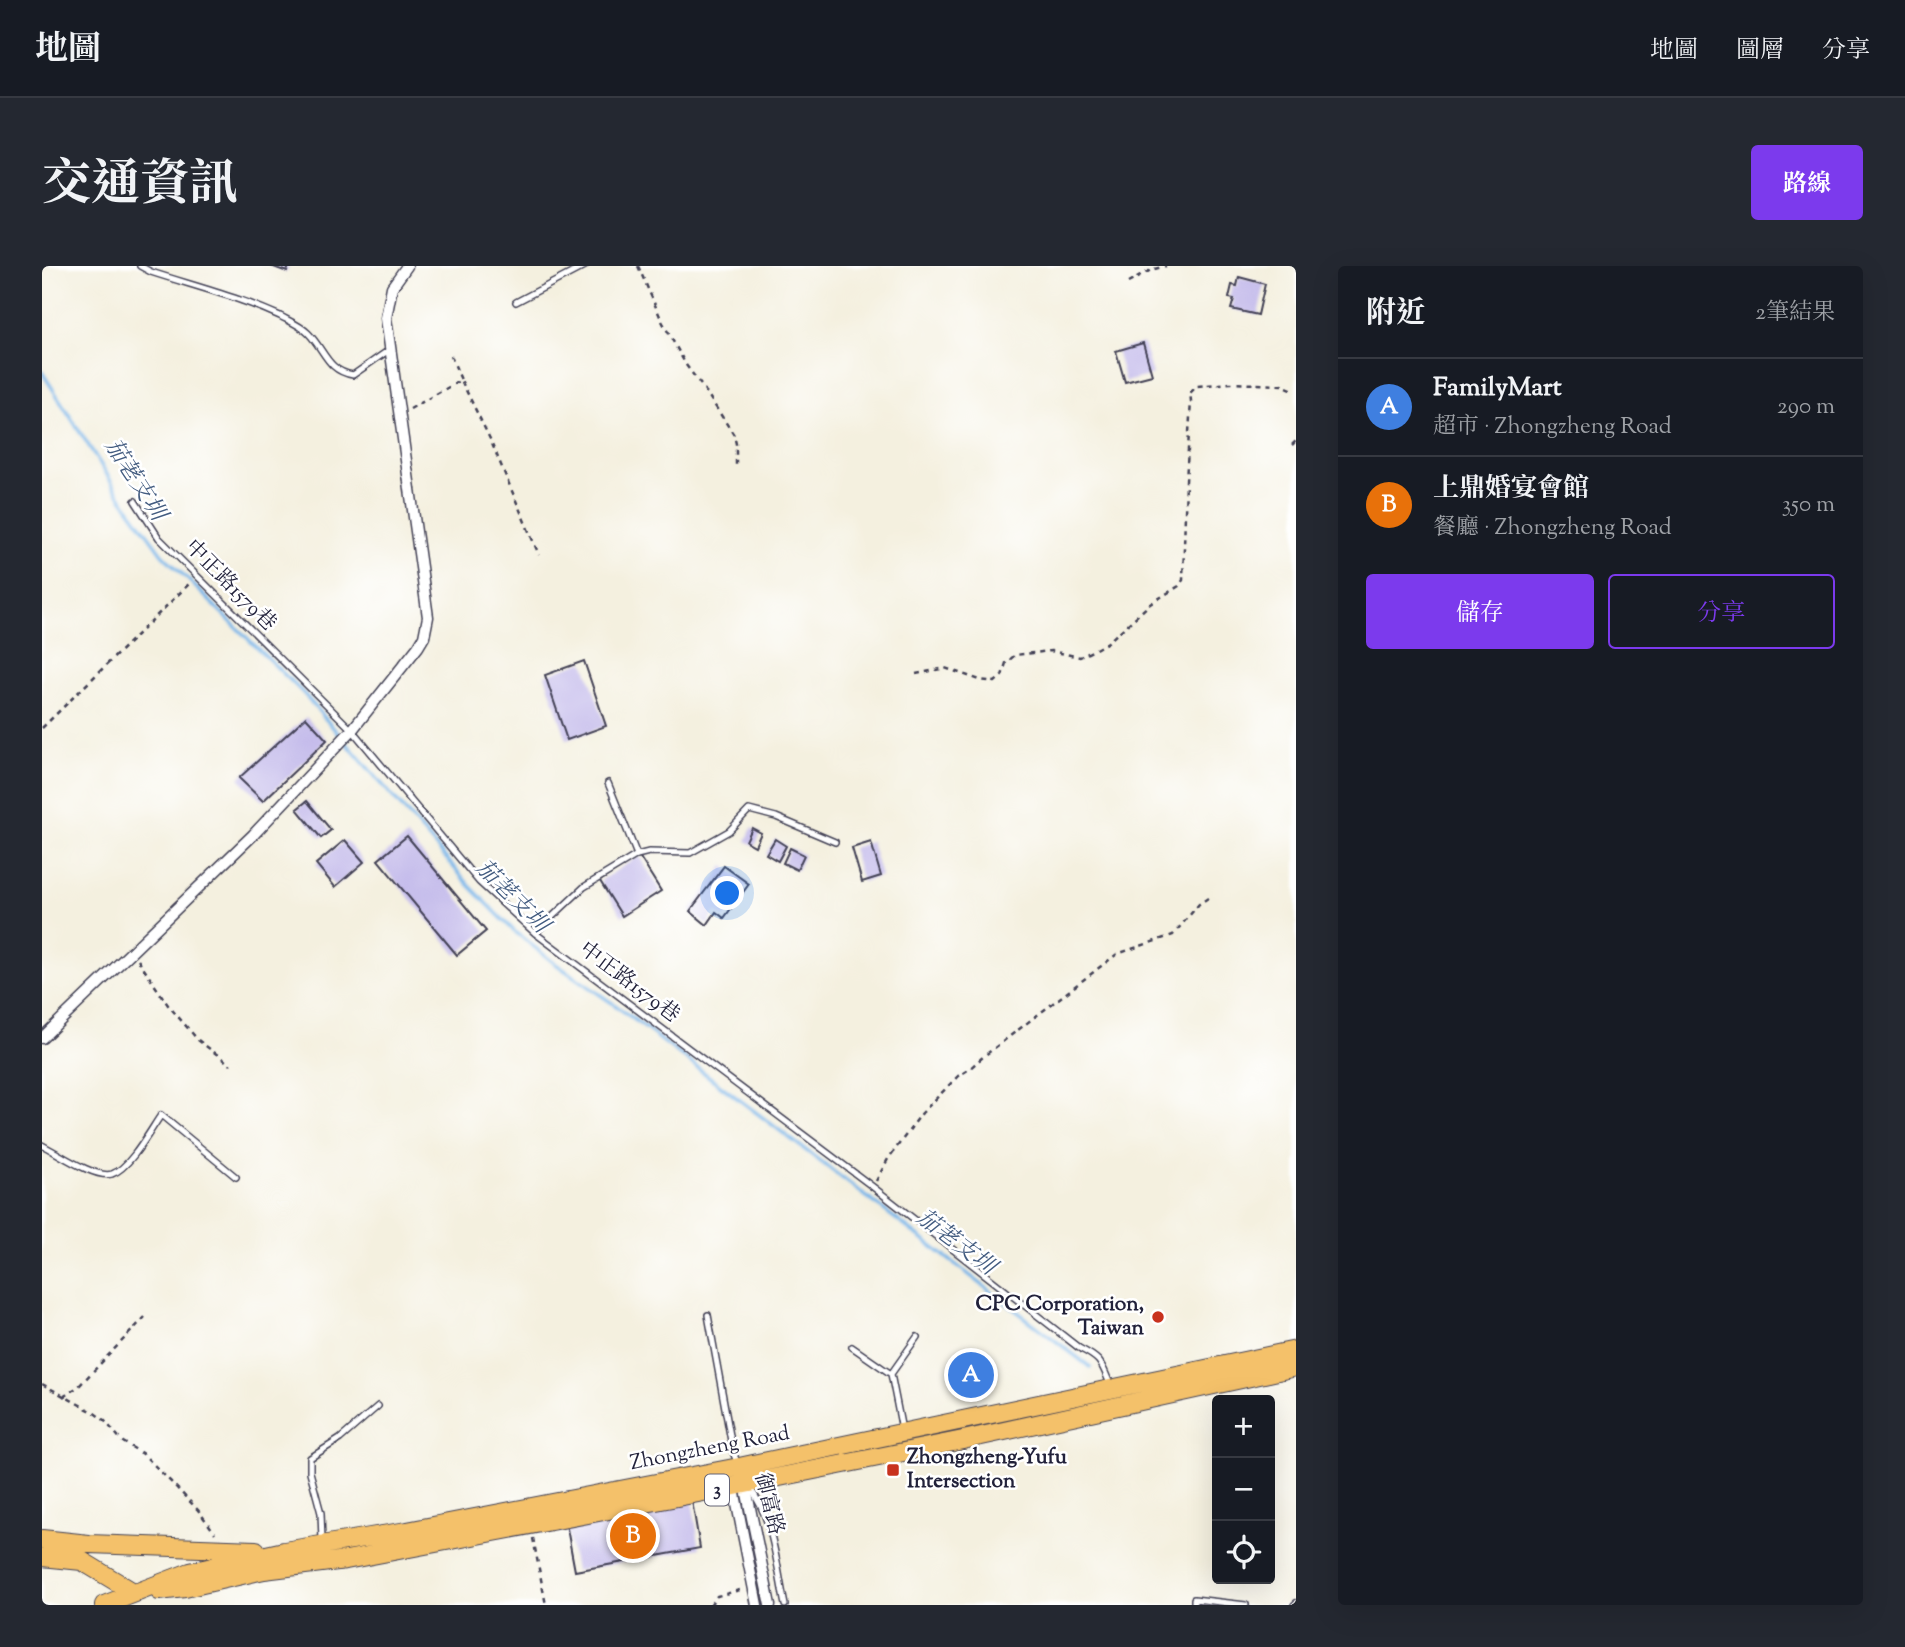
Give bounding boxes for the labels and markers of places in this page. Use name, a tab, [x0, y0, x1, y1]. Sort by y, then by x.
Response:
place label: CPC Corporation, Taiwan	[975, 1290, 1145, 1344]
marker: CPC Corporation, Taiwan	[1150, 1309, 1166, 1325]
pin: A	[948, 1349, 994, 1401]
place label: Zhongzheng-Yufu Intersection	[907, 1443, 1068, 1497]
marker: Zhongzheng-Yufu Intersection	[885, 1462, 901, 1478]
pin: B	[610, 1510, 656, 1562]

